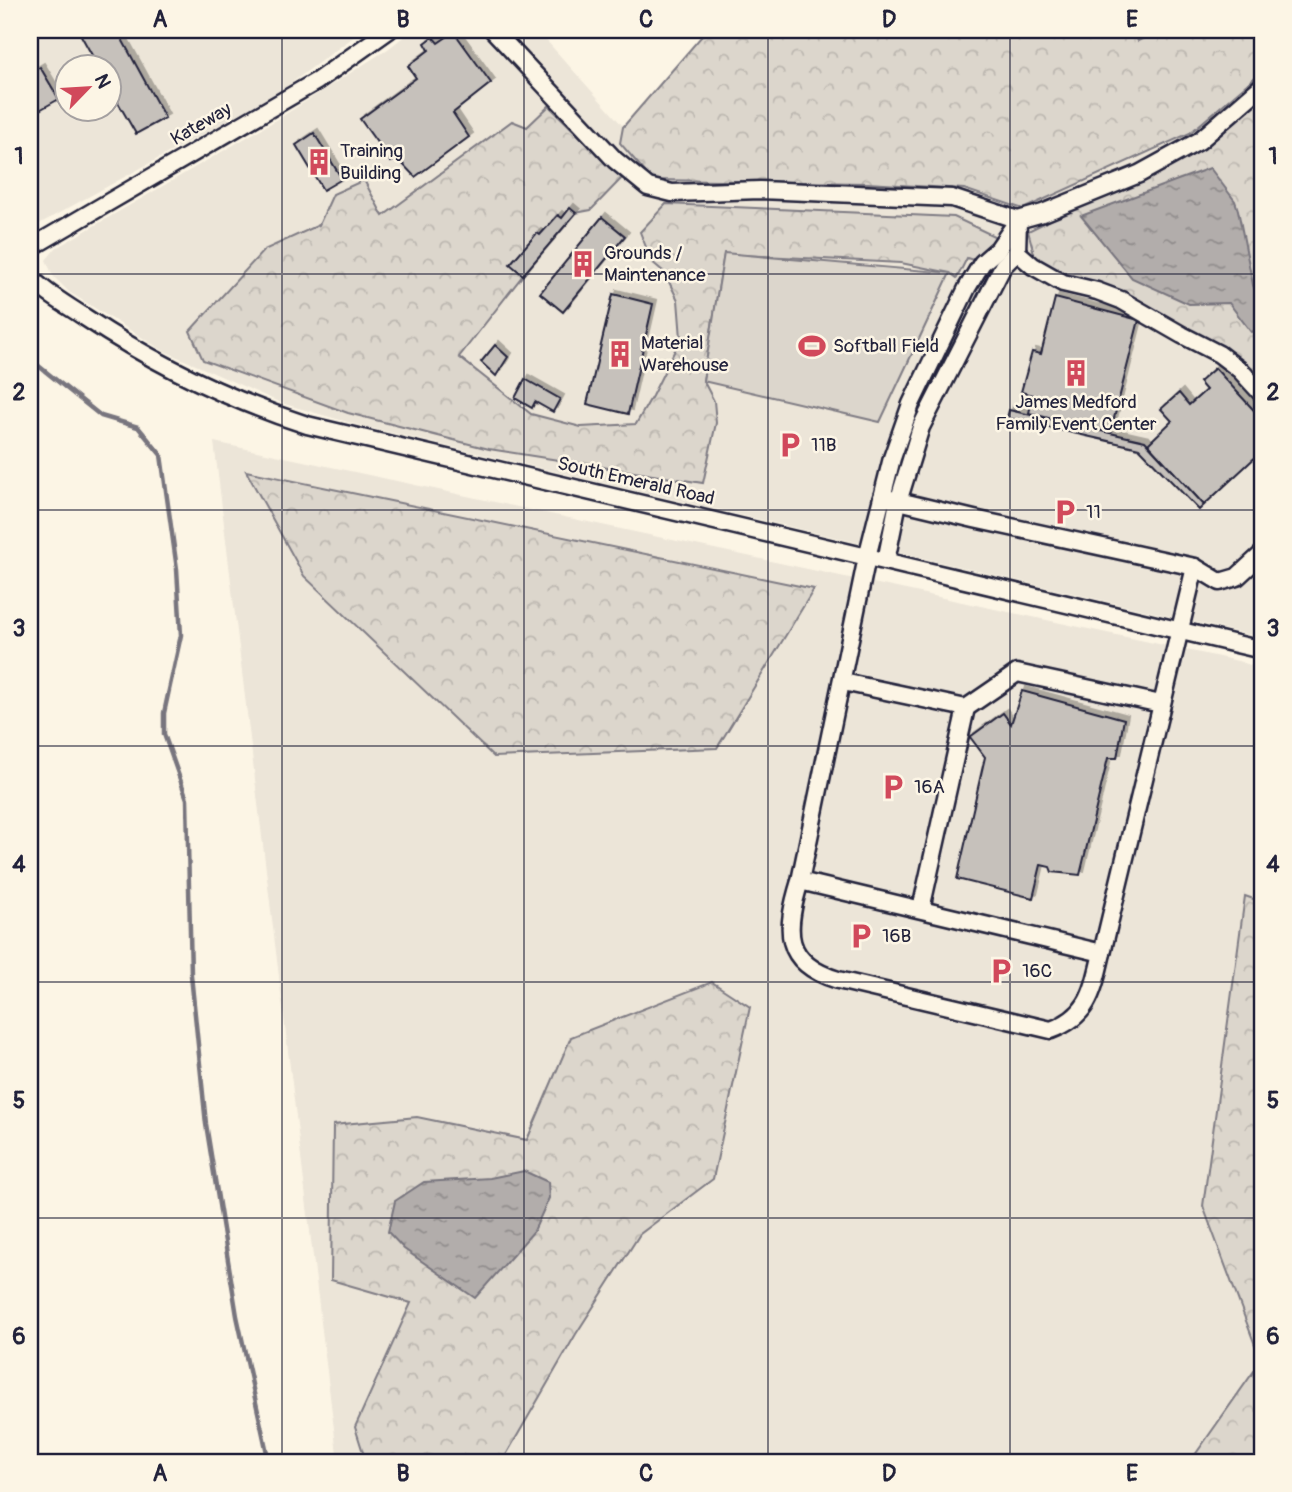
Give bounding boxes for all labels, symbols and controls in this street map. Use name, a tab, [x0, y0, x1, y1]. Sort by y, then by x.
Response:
text: A	[153, 5, 168, 34]
text: B	[396, 5, 410, 34]
text: C	[639, 5, 653, 34]
text: D	[882, 5, 896, 34]
text: E	[1126, 5, 1138, 34]
north arrow	[52, 52, 122, 122]
text: N	[89, 70, 116, 92]
street label: Kateway	[166, 97, 236, 151]
place label: Training Building	[340, 139, 403, 185]
text: 1	[15, 142, 24, 171]
text: 1	[1269, 142, 1278, 171]
building icon: Training Building	[304, 147, 334, 177]
place label: Grounds / Maintenance	[604, 241, 706, 287]
building icon: Grounds / Maintenance	[568, 249, 598, 279]
place label: Material Warehouse	[641, 331, 729, 377]
sports icon: Softball Field	[797, 331, 827, 361]
place label: Softball Field	[833, 334, 939, 358]
building icon: Material Warehouse	[605, 339, 635, 369]
building icon: James Medford Family Event Center	[1061, 358, 1091, 388]
text: 2	[13, 378, 26, 407]
text: 2	[1267, 378, 1280, 407]
place label: James Medford Family Event Center	[996, 390, 1157, 436]
parking icon: 11B	[775, 430, 805, 460]
place label: 11B	[811, 433, 837, 457]
street label: South Emerald Road	[555, 451, 717, 511]
parking icon: 11	[1050, 497, 1080, 527]
place label: 11	[1086, 500, 1101, 524]
text: 3	[13, 614, 25, 643]
text: 3	[1267, 614, 1279, 643]
parking icon: 16A	[878, 772, 908, 802]
place label: 16A	[914, 775, 945, 799]
text: 4	[12, 850, 26, 879]
text: 4	[1266, 850, 1280, 879]
parking icon: 16B	[846, 921, 876, 951]
place label: 16B	[882, 924, 911, 948]
parking icon: 16C	[986, 956, 1016, 986]
place label: 16C	[1022, 959, 1052, 983]
text: 5	[13, 1086, 25, 1115]
text: 5	[1267, 1086, 1279, 1115]
text: 6	[12, 1322, 26, 1351]
text: 6	[1266, 1322, 1280, 1351]
text: A	[153, 1459, 168, 1488]
text: B	[396, 1459, 410, 1488]
text: C	[639, 1459, 653, 1488]
text: D	[882, 1459, 896, 1488]
text: E	[1126, 1459, 1138, 1488]

